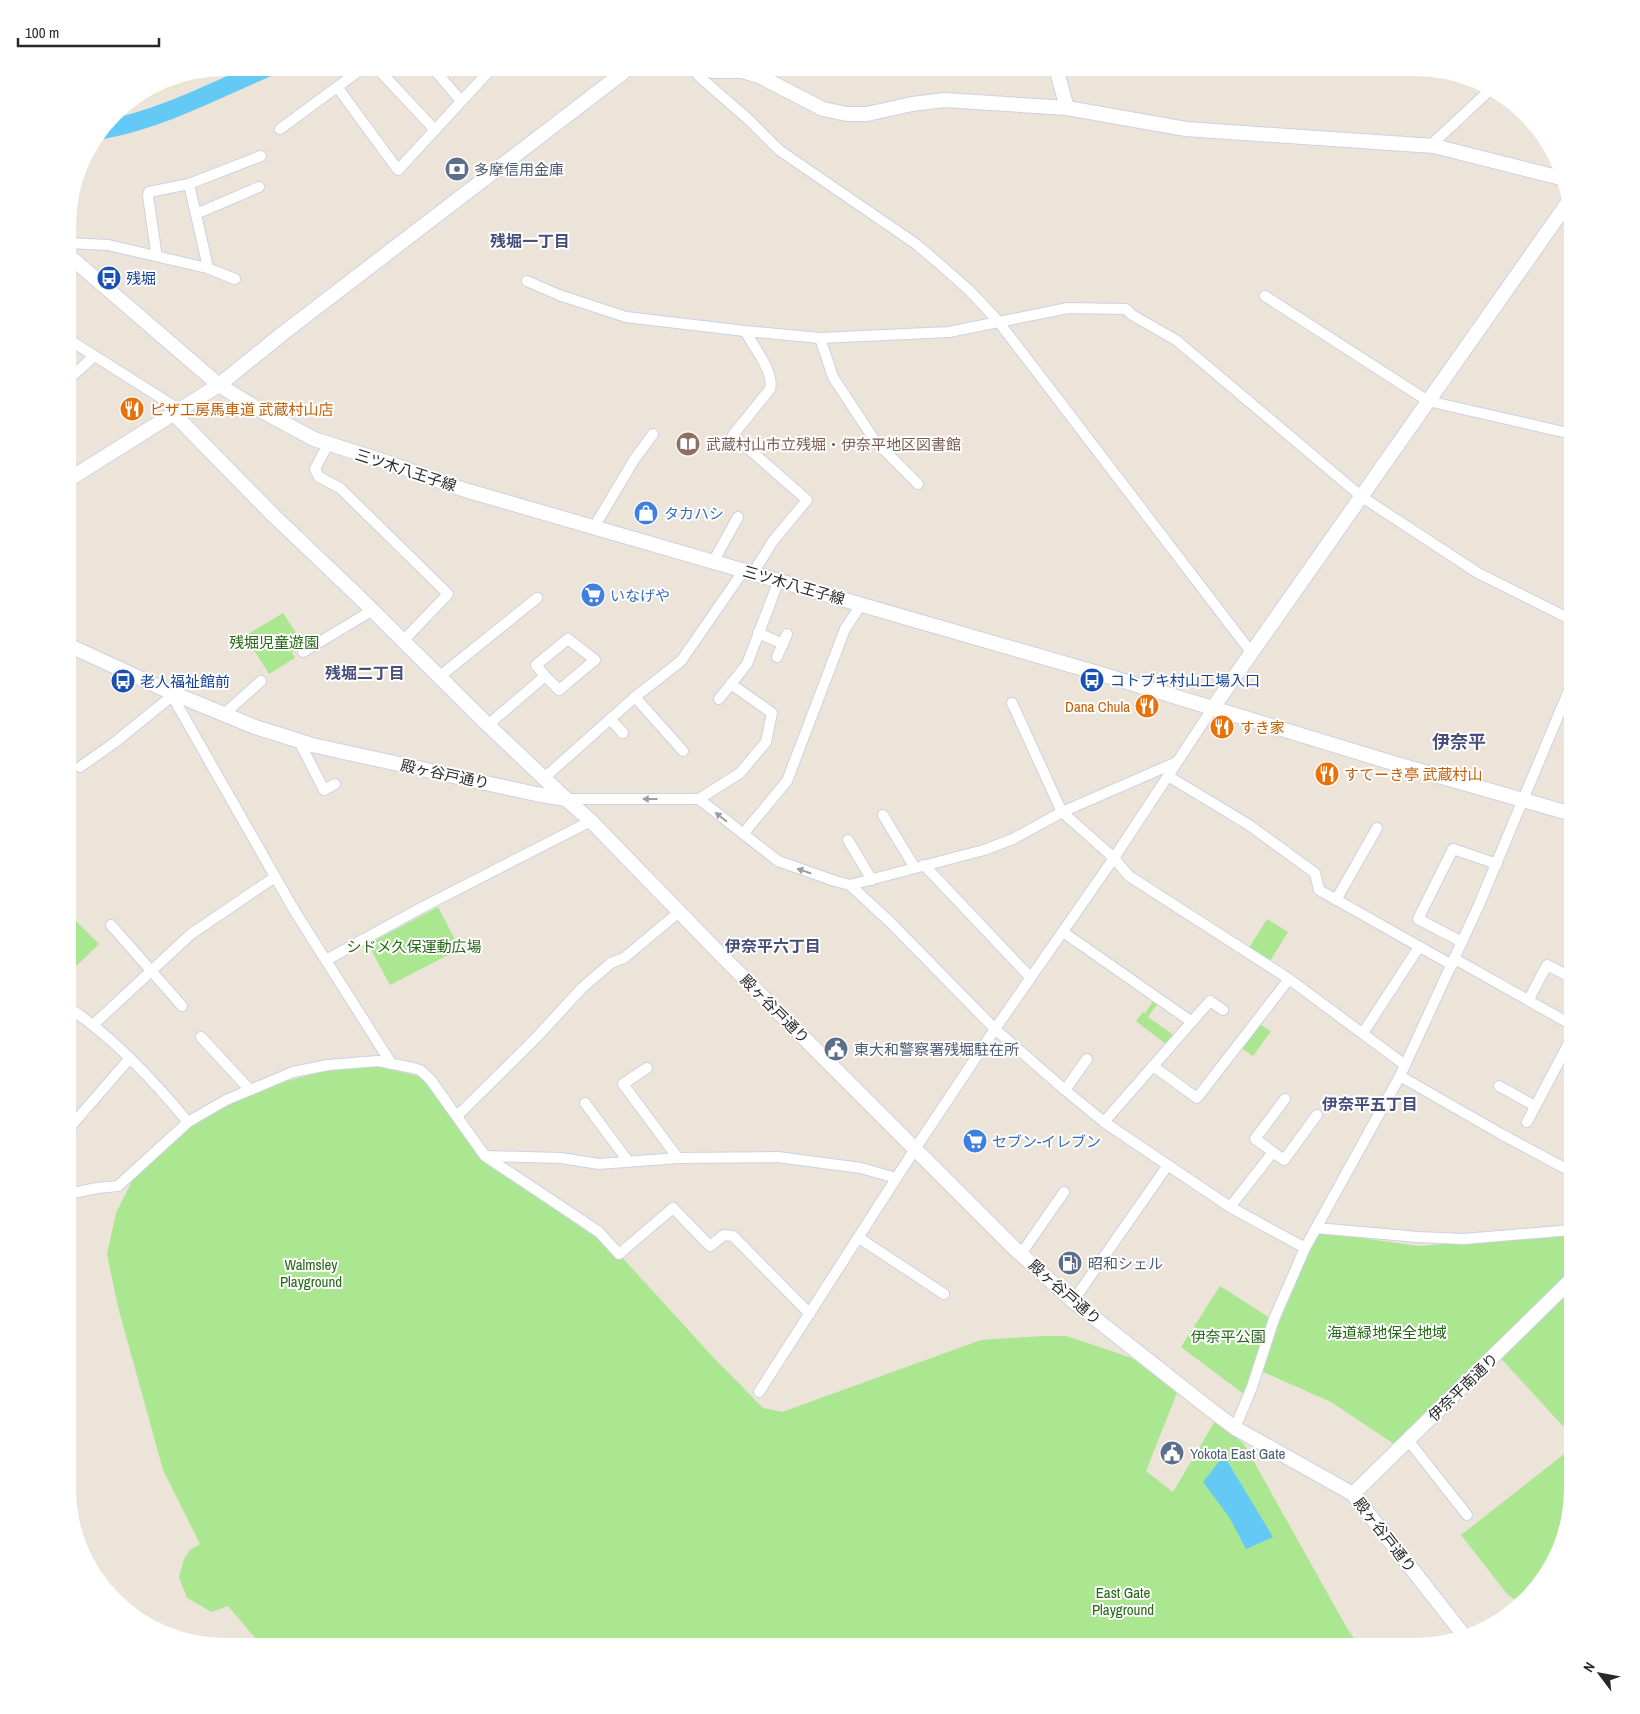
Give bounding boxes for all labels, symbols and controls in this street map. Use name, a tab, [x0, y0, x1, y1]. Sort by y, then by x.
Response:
scale bar	[18, 15, 159, 47]
text: 100 m	[25, 22, 59, 43]
bank icon: 多摩信用金庫	[444, 156, 470, 182]
place label: 多摩信用金庫	[474, 159, 564, 180]
district label: 残堀一丁目	[490, 230, 570, 252]
bus stop icon: 残堀	[96, 265, 122, 291]
place label: 残堀	[126, 268, 156, 289]
restaurant icon: ピザ工房馬車道 武蔵村山店	[119, 396, 145, 422]
place label: ピザ工房馬車道 武蔵村山店	[150, 399, 333, 420]
library icon: 武蔵村山市立残堀・伊奈平地区図書館	[675, 431, 701, 457]
place label: 武蔵村山市立残堀・伊奈平地区図書館	[706, 434, 961, 455]
street label: 三ツ木八王子線	[353, 444, 459, 496]
shop icon: タカハシ	[633, 500, 659, 526]
place label: タカハシ	[664, 503, 724, 524]
street label: 三ツ木八王子線	[741, 560, 847, 610]
supermarket icon: いなげや	[580, 582, 606, 608]
place label: いなげや	[610, 585, 670, 606]
park label: 残堀児童遊園	[229, 632, 319, 653]
district label: 残堀二丁目	[325, 662, 405, 684]
bus stop icon: コトブキ村山工場入口	[1079, 667, 1105, 693]
bus stop icon: 老人福祉館前	[110, 668, 136, 694]
place label: コトブキ村山工場入口	[1110, 670, 1260, 691]
place label: 老人福祉館前	[140, 671, 230, 692]
restaurant icon: Dana Chula	[1134, 693, 1160, 719]
place label: Dana Chula	[1065, 696, 1130, 717]
restaurant icon: すき家	[1209, 714, 1235, 740]
place label: すき家	[1240, 717, 1285, 738]
district label: 伊奈平	[1432, 729, 1486, 754]
street label: 殿ヶ谷戸通り	[399, 754, 491, 794]
restaurant icon: すてーき亭 武蔵村山	[1314, 761, 1340, 787]
place label: すてーき亭 武蔵村山	[1344, 764, 1483, 785]
one-way arrow	[642, 795, 658, 803]
one-way arrow	[715, 811, 728, 822]
one-way arrow	[796, 867, 811, 875]
district label: 伊奈平六丁目	[724, 935, 821, 957]
park label: シドメ久保運動広場	[346, 936, 482, 957]
street label: 殿ヶ谷戸通り	[736, 970, 814, 1048]
public building icon: 東大和警察署残堀駐在所	[823, 1036, 849, 1062]
place label: 東大和警察署残堀駐在所	[854, 1039, 1019, 1060]
district label: 伊奈平五丁目	[1321, 1093, 1418, 1115]
supermarket icon: セブン-イレブン	[962, 1128, 988, 1154]
place label: セブン-イレブン	[992, 1131, 1101, 1152]
fuel station icon: 昭和シェル	[1057, 1250, 1083, 1276]
place label: 昭和シェル	[1088, 1253, 1163, 1274]
park label: Walmsley Playground	[280, 1254, 342, 1292]
street label: 殿ヶ谷戸通り	[1024, 1255, 1106, 1329]
park label: 海道緑地保全地域	[1327, 1322, 1447, 1343]
park label: 伊奈平公園	[1190, 1326, 1266, 1347]
street label: 伊奈平南通り	[1423, 1348, 1503, 1426]
public building icon: Yokota East Gate	[1159, 1440, 1185, 1466]
place label: Yokota East Gate	[1190, 1443, 1286, 1464]
street label: 殿ヶ谷戸通り	[1349, 1493, 1421, 1577]
park label: East Gate Playground	[1092, 1582, 1154, 1620]
north arrow	[1575, 1649, 1625, 1699]
text: N	[1579, 1659, 1599, 1675]

